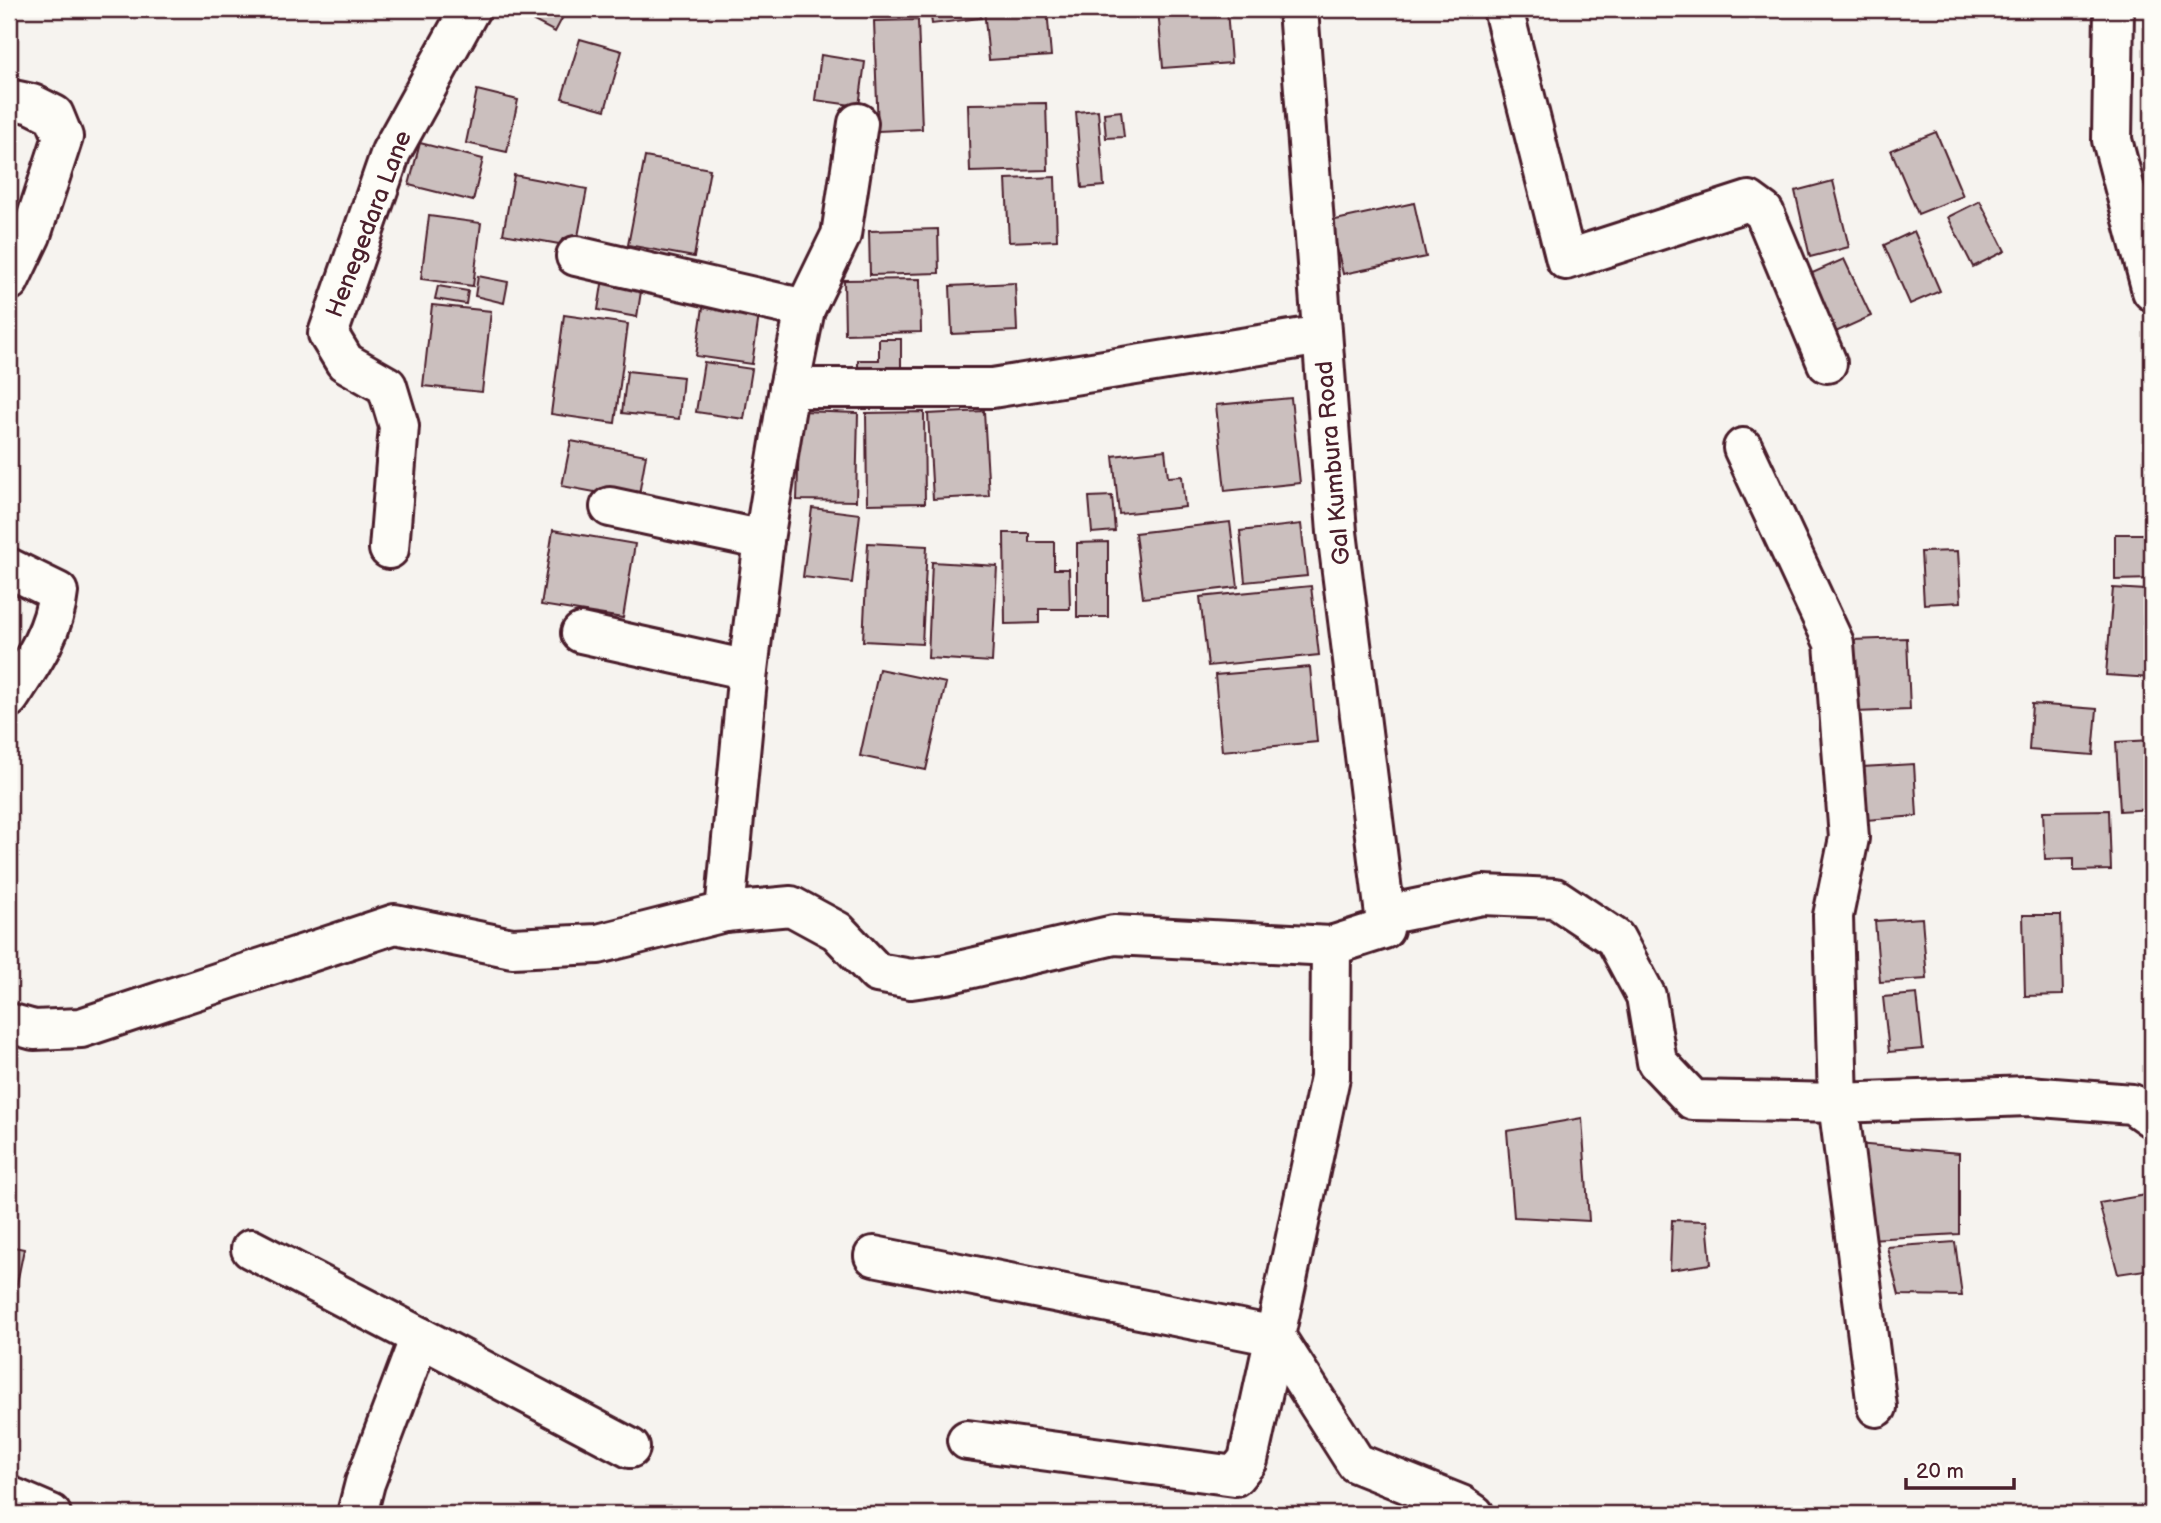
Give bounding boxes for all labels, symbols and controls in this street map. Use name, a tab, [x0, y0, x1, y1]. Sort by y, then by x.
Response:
street label: Henegedara Lane	[320, 127, 418, 321]
street label: Gal Kumbura Road	[1310, 360, 1356, 566]
scale bar	[1906, 1446, 2014, 1490]
text: 20 m	[1916, 1459, 1964, 1484]

